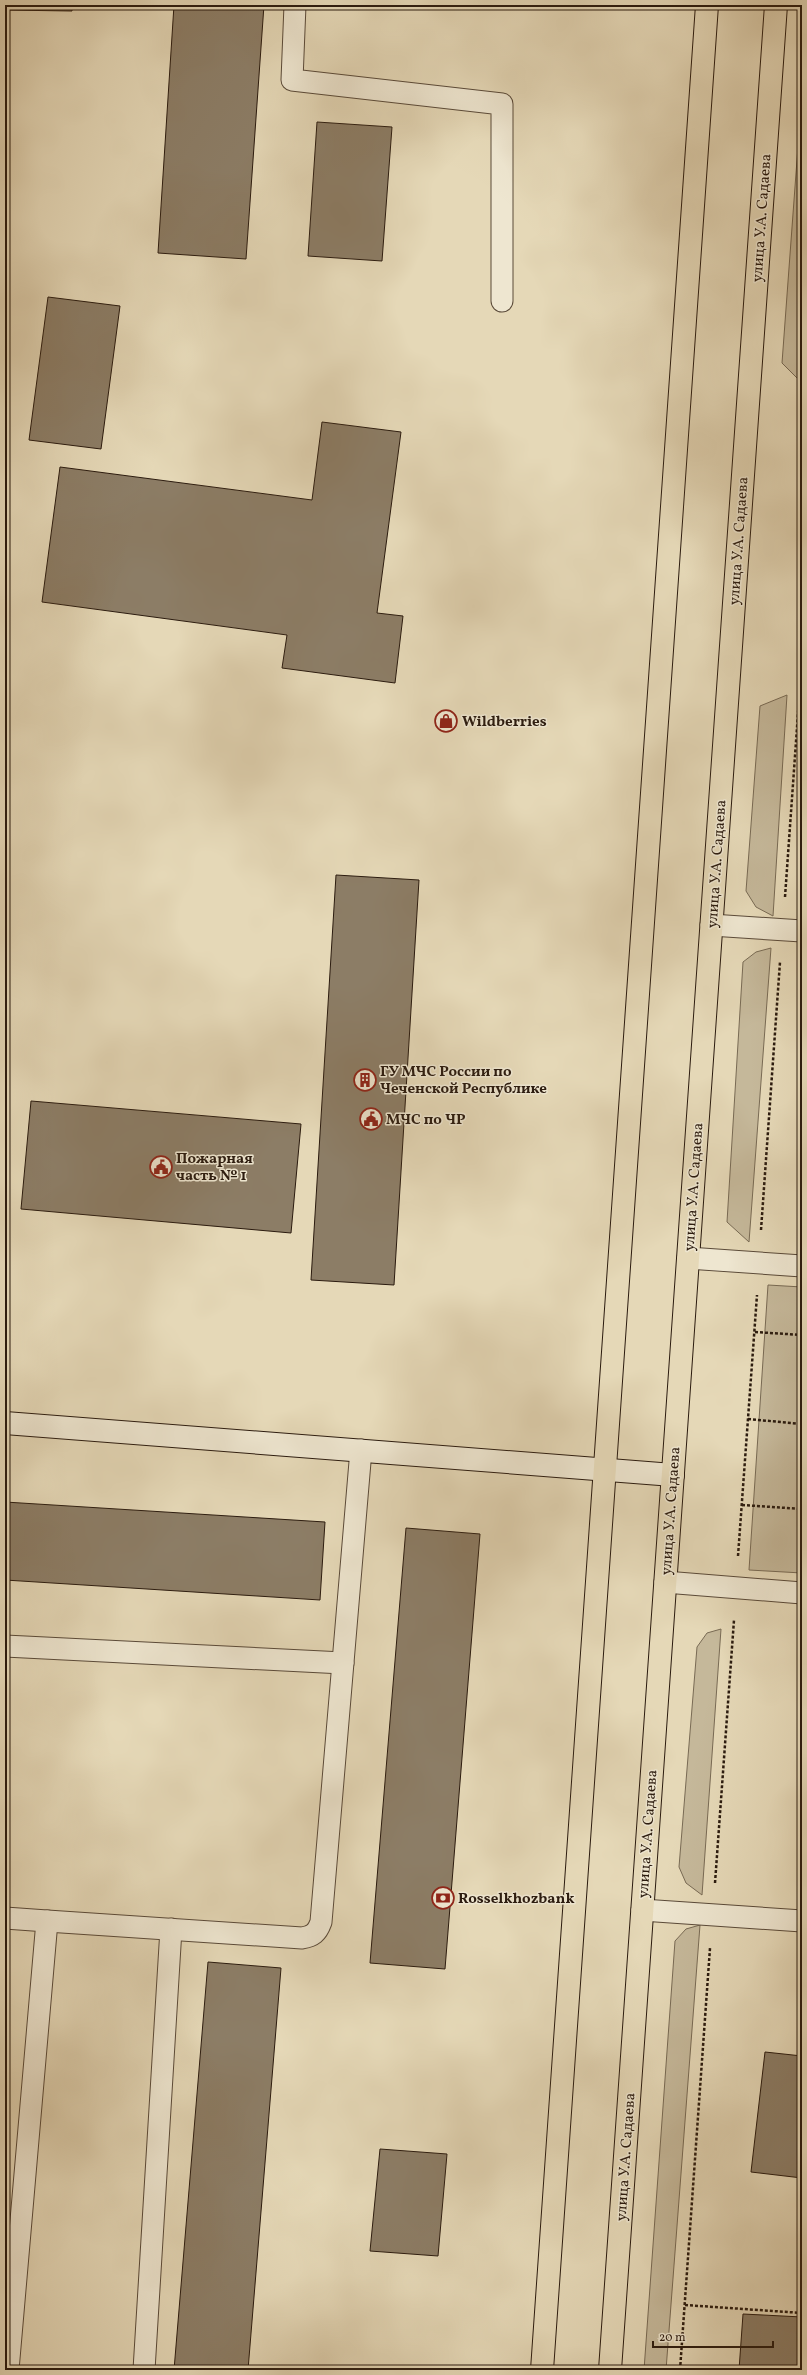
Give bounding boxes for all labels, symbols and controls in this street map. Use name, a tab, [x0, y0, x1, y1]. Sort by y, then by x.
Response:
street label: улица У.А. Садаева	[748, 153, 777, 283]
street label: улица У.А. Садаева	[725, 476, 754, 606]
shop icon: Wildberries	[433, 708, 459, 734]
place label: Wildberries	[462, 712, 547, 733]
street label: улица У.А. Садаева	[703, 799, 732, 929]
place label: ГУ МЧС России по Чеченской Республике	[380, 1062, 547, 1100]
building icon: ГУ МЧС России по Чеченской Республике	[352, 1067, 378, 1093]
public building icon: МЧС по ЧР	[358, 1106, 384, 1132]
place label: МЧС по ЧР	[386, 1110, 466, 1131]
street label: улица У.А. Садаева	[680, 1122, 709, 1252]
place label: Пожарная часть № 1	[176, 1149, 253, 1187]
public building icon: Пожарная часть № 1	[148, 1154, 174, 1180]
street label: улица У.А. Садаева	[657, 1446, 686, 1576]
street label: улица У.А. Садаева	[634, 1769, 663, 1899]
bank icon: Rosselkhozbank	[430, 1885, 456, 1911]
place label: Rosselkhozbank	[458, 1889, 574, 1910]
street label: улица У.А. Садаева	[612, 2092, 641, 2222]
scale bar	[653, 2323, 773, 2349]
text: 20 m	[659, 2330, 686, 2346]

